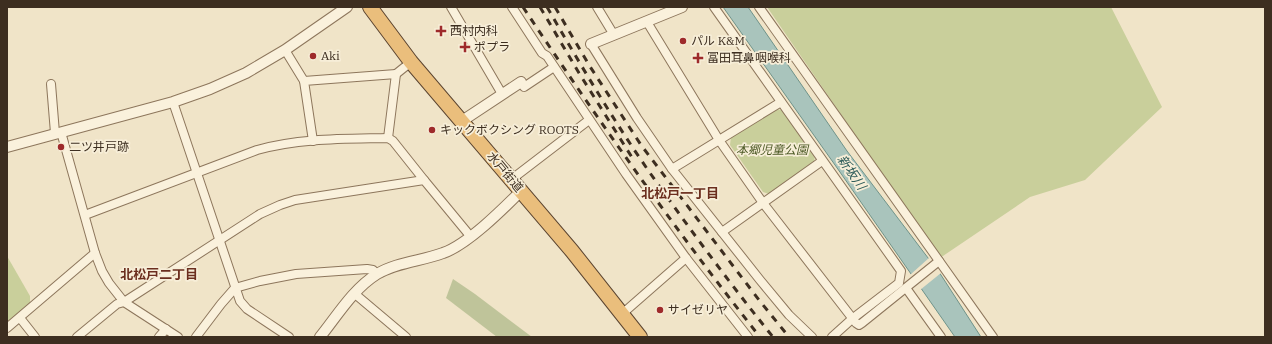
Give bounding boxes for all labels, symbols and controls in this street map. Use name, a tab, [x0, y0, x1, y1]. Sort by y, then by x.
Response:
place label: 西村内科	[450, 23, 498, 38]
marker: 西村内科	[435, 25, 447, 37]
place label: パル K&M	[691, 33, 745, 48]
marker: パル K&M	[678, 36, 688, 46]
place label: ポプラ	[474, 39, 510, 54]
marker: ポプラ	[459, 41, 471, 53]
place label: Aki	[321, 48, 340, 63]
place label: 冨田耳鼻咽喉科	[707, 50, 791, 65]
marker: Aki	[308, 51, 318, 61]
marker: 冨田耳鼻咽喉科	[692, 52, 704, 64]
place label: キックボクシング ROOTS	[440, 122, 579, 137]
marker: キックボクシング ROOTS	[427, 125, 437, 135]
place label: 二ツ井戸跡	[69, 139, 129, 154]
marker: 二ツ井戸跡	[56, 142, 66, 152]
park label: 本郷児童公園	[736, 142, 810, 157]
street label: 水戸街道	[484, 148, 527, 195]
water label: 新坂川	[833, 151, 871, 195]
district label: 北松戸一丁目	[641, 185, 719, 202]
district label: 北松戸二丁目	[120, 266, 198, 283]
place label: サイゼリヤ	[668, 302, 728, 317]
marker: サイゼリヤ	[655, 305, 665, 315]

